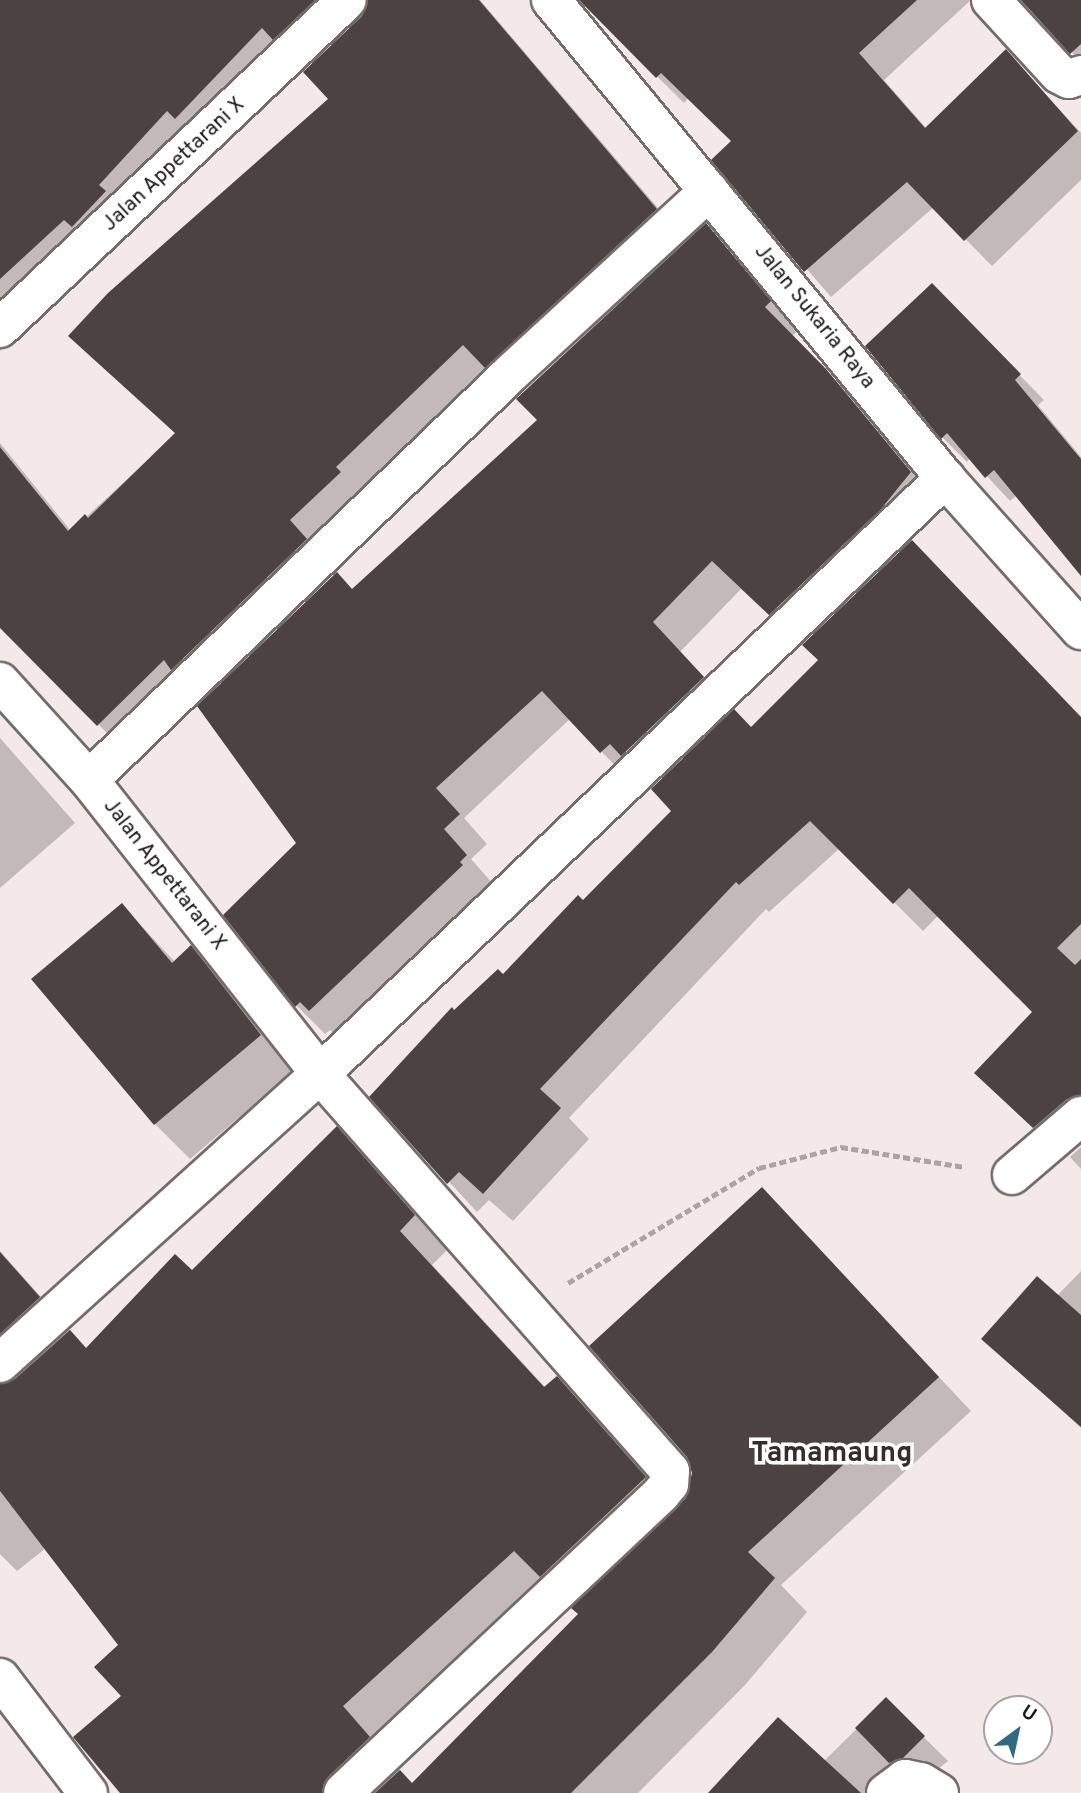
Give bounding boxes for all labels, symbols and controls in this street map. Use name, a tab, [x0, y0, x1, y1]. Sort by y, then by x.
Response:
street label: Jalan Appettarani X	[97, 92, 251, 238]
street label: Jalan Sukaria Raya	[748, 240, 880, 394]
street label: Jalan Appettarani X	[97, 794, 231, 956]
district label: Tamamaung	[752, 1437, 912, 1471]
north arrow	[983, 1695, 1053, 1765]
text: U	[1016, 1700, 1041, 1728]

